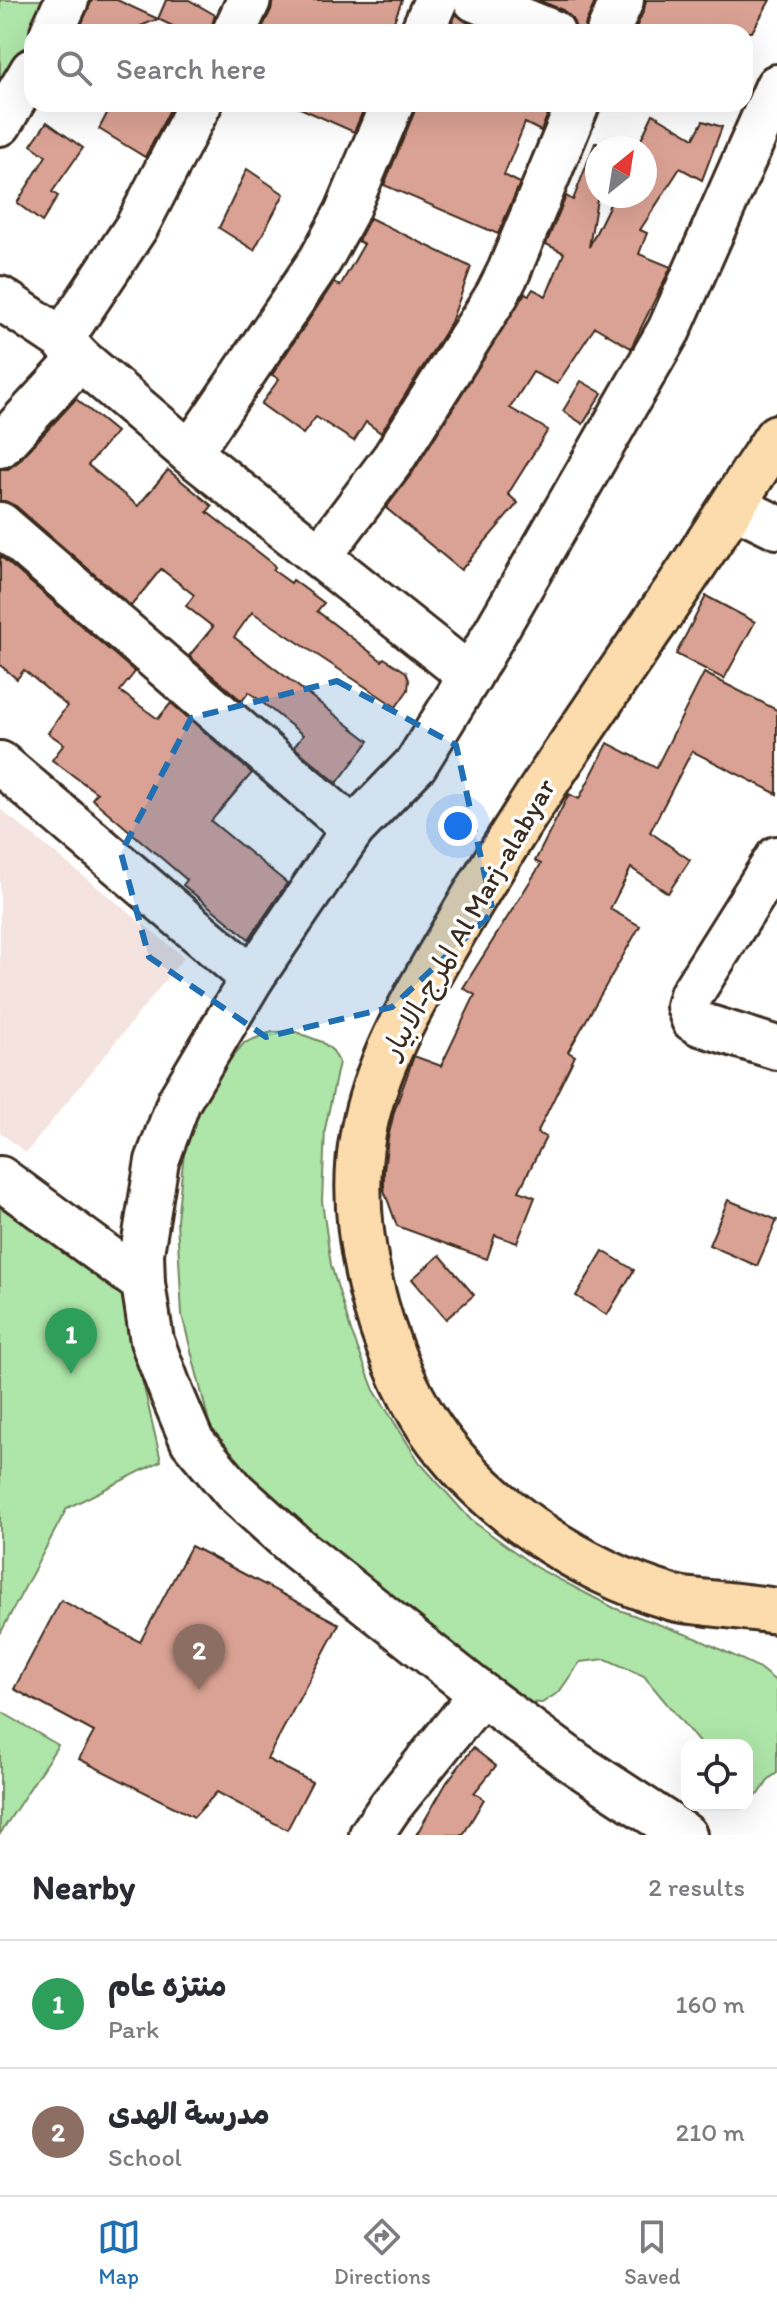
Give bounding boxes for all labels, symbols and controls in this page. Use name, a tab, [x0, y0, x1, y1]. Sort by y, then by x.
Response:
search box	[24, 24, 753, 112]
icon: search	[52, 46, 96, 90]
text: Search here	[116, 50, 266, 87]
north arrow	[585, 136, 657, 208]
street label: المرج-الابيار Al Marj-alabyar	[373, 772, 564, 1067]
your location	[438, 806, 478, 846]
pin: 1	[45, 1308, 97, 1374]
pin: 2	[173, 1624, 225, 1690]
map controls	[681, 1739, 753, 1811]
button: locate	[681, 1739, 753, 1811]
text: Nearby	[32, 1867, 135, 1908]
text: 2 results	[648, 1871, 745, 1903]
text: منتزه عام	[108, 1967, 227, 2004]
text: 1	[52, 1988, 64, 2020]
text: 160 m	[675, 1988, 745, 2020]
text: Park	[108, 2013, 159, 2045]
text: مدرسة الهدى	[108, 2095, 270, 2132]
text: 2	[51, 2116, 65, 2148]
text: 210 m	[676, 2116, 745, 2148]
text: School	[108, 2141, 182, 2173]
tab: Map	[97, 2215, 141, 2290]
tab: Directions	[334, 2215, 431, 2290]
tab: Saved	[624, 2215, 680, 2290]

